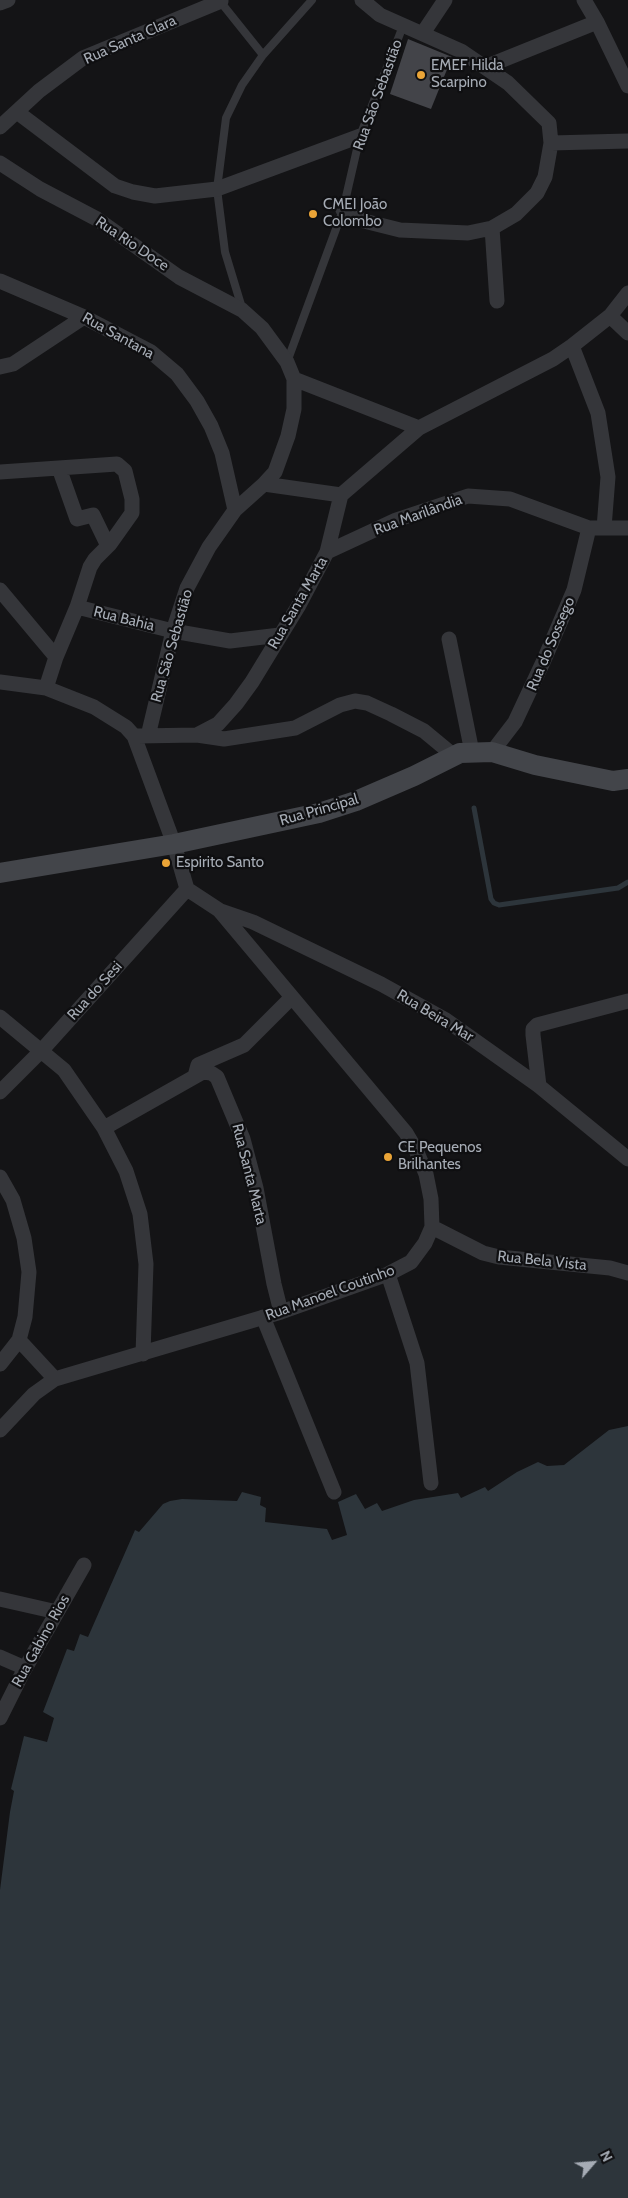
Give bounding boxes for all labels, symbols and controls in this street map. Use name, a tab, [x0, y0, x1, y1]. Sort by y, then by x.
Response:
street label: Rua Santa Clara	[81, 12, 179, 68]
street label: Rua São Sebastião	[350, 37, 406, 153]
place label: EMEF Hilda Scarpino	[431, 57, 504, 92]
marker: EMEF Hilda Scarpino	[415, 69, 427, 81]
place label: CMEI João Colombo	[323, 196, 387, 231]
marker: CMEI João Colombo	[307, 208, 319, 220]
street label: Rua Rio Doce	[92, 213, 172, 275]
street label: Rua Santana	[79, 309, 157, 363]
street label: Rua Marilândia	[372, 491, 464, 539]
street label: Rua Santa Marta	[264, 554, 332, 652]
street label: Rua São Sebastião	[147, 587, 197, 705]
street label: Rua do Sossego	[523, 594, 579, 694]
street label: Rua Bahia	[92, 603, 156, 635]
street label: Rua Principal	[278, 790, 360, 830]
place label: Espirito Santo	[176, 854, 264, 872]
marker: Espirito Santo	[160, 857, 172, 869]
street label: Rua do Sesi	[64, 958, 126, 1024]
street label: Rua Beira Mar	[393, 986, 477, 1046]
street label: Rua Santa Marta	[228, 1122, 270, 1226]
place label: CE Pequenos Brilhantes	[398, 1139, 482, 1174]
marker: CE Pequenos Brilhantes	[382, 1151, 394, 1163]
street label: Rua Bela Vista	[497, 1247, 587, 1275]
street label: Rua Manoel Coutinho	[263, 1261, 397, 1325]
street label: Rua Gabino Rios	[8, 1592, 74, 1690]
north arrow	[568, 2138, 618, 2188]
text: N	[596, 2148, 617, 2165]

